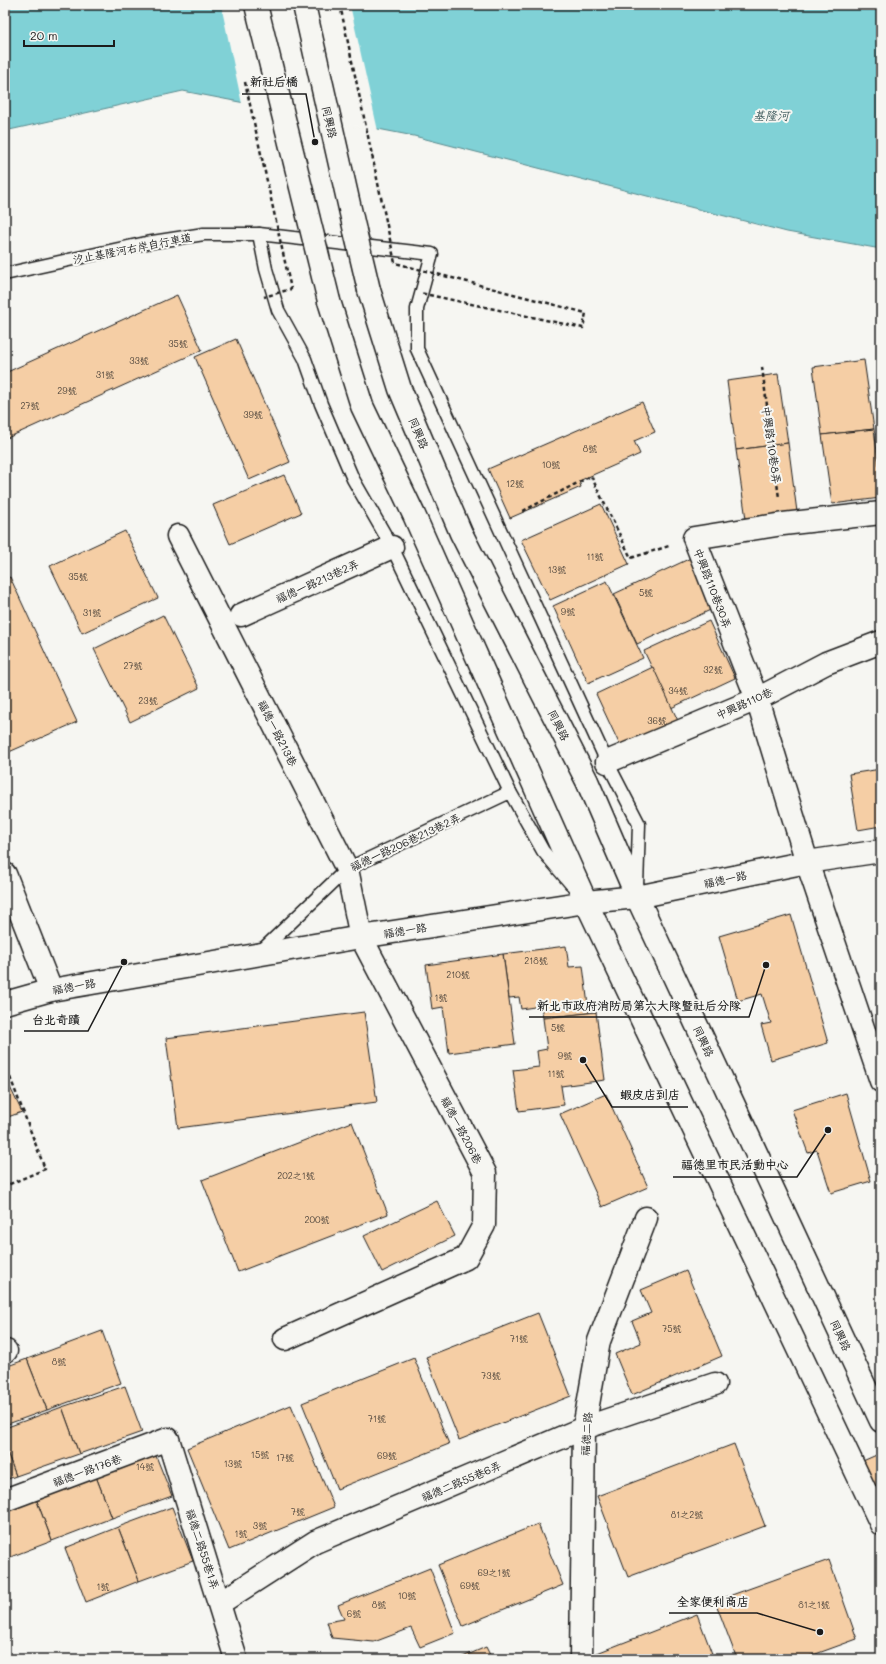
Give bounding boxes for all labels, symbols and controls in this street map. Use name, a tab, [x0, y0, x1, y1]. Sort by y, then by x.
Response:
scale bar	[24, 22, 114, 48]
text: 20 m	[30, 27, 58, 43]
callout: 新社后橋	[242, 70, 306, 94]
text: 新社后橋	[250, 73, 298, 89]
street label: 同興路	[319, 104, 341, 140]
water label: 基隆河	[753, 107, 791, 123]
street label: 汐止基隆河右岸自行車道	[71, 229, 193, 267]
house number: 35號	[168, 338, 188, 349]
house number: 33號	[129, 355, 149, 366]
house number: 31號	[96, 369, 114, 380]
house number: 29號	[57, 385, 77, 396]
house number: 27號	[20, 400, 40, 411]
street label: 中興路110巷8弄	[759, 405, 785, 485]
house number: 39號	[243, 409, 263, 420]
street label: 同興路	[406, 415, 432, 451]
house number: 8號	[583, 443, 597, 454]
house number: 10號	[542, 459, 560, 470]
house number: 12號	[506, 478, 524, 489]
street label: 中興路110巷30弄	[691, 546, 735, 630]
house number: 11號	[586, 551, 604, 562]
street label: 福德一路213巷2弄	[273, 556, 361, 606]
house number: 13號	[548, 564, 566, 575]
house number: 35號	[68, 571, 88, 582]
house number: 5號	[639, 587, 653, 598]
house number: 9號	[561, 606, 575, 617]
house number: 31號	[83, 607, 101, 618]
house number: 27號	[123, 660, 143, 671]
house number: 32號	[703, 664, 723, 675]
street label: 中興路110巷	[713, 684, 775, 722]
house number: 34號	[668, 685, 688, 696]
house number: 23號	[138, 695, 158, 706]
street label: 福德一路213巷	[255, 697, 301, 769]
street label: 同興路	[545, 707, 573, 743]
house number: 36號	[647, 715, 667, 726]
street label: 福德一路206巷213巷2弄	[347, 810, 463, 874]
street label: 福德一路	[702, 867, 748, 891]
street label: 福德一路	[382, 919, 428, 941]
house number: 218號	[524, 955, 548, 966]
house number: 210號	[446, 969, 470, 980]
street label: 福德一路	[51, 975, 97, 997]
house number: 1號	[434, 992, 448, 1003]
callout: 新北市政府消防局第六大隊暨社后分隊	[529, 993, 749, 1017]
text: 新北市政府消防局第六大隊暨社后分隊	[537, 997, 741, 1013]
callout: 台北奇蹟	[24, 1007, 88, 1031]
text: 台北奇蹟	[32, 1011, 80, 1027]
house number: 5號	[551, 1022, 565, 1033]
street label: 同興路	[690, 1023, 718, 1059]
house number: 9號	[558, 1050, 572, 1061]
house number: 11號	[547, 1068, 565, 1079]
callout: 蝦皮店到店	[612, 1083, 688, 1107]
text: 蝦皮店到店	[620, 1086, 680, 1102]
street label: 福德一路206巷	[438, 1094, 486, 1166]
callout: 福德里市民活動中心	[673, 1153, 797, 1177]
text: 福德里市民活動中心	[681, 1156, 789, 1172]
house number: 202之1號	[277, 1170, 315, 1181]
house number: 200號	[304, 1214, 330, 1225]
street label: 同興路	[827, 1317, 855, 1353]
house number: 75號	[662, 1323, 682, 1334]
house number: 71號	[510, 1333, 528, 1344]
house number: 8號	[52, 1356, 66, 1367]
house number: 73號	[481, 1370, 501, 1381]
street label: 福德二路	[577, 1412, 595, 1456]
house number: 71號	[368, 1413, 386, 1424]
house number: 15號	[251, 1449, 269, 1460]
house number: 69號	[377, 1450, 397, 1461]
street label: 福德一路176巷	[50, 1451, 124, 1489]
house number: 17號	[276, 1452, 294, 1463]
street label: 福德二路55巷6弄	[419, 1457, 503, 1505]
house number: 13號	[224, 1458, 242, 1469]
house number: 14號	[136, 1461, 154, 1472]
house number: 7號	[291, 1506, 305, 1517]
street label: 福德二路55巷1弄	[183, 1507, 223, 1591]
house number: 81之2號	[671, 1509, 703, 1520]
house number: 3號	[253, 1520, 267, 1531]
house number: 1號	[234, 1528, 248, 1539]
house number: 69之1號	[478, 1567, 510, 1578]
house number: 69號	[460, 1580, 480, 1591]
house number: 1號	[96, 1581, 110, 1592]
callout: 全家便利商店	[669, 1589, 757, 1613]
house number: 10號	[398, 1590, 416, 1601]
text: 全家便利商店	[677, 1593, 749, 1609]
house number: 8號	[372, 1599, 386, 1610]
house number: 81之1號	[798, 1599, 830, 1610]
house number: 6號	[347, 1608, 361, 1619]

